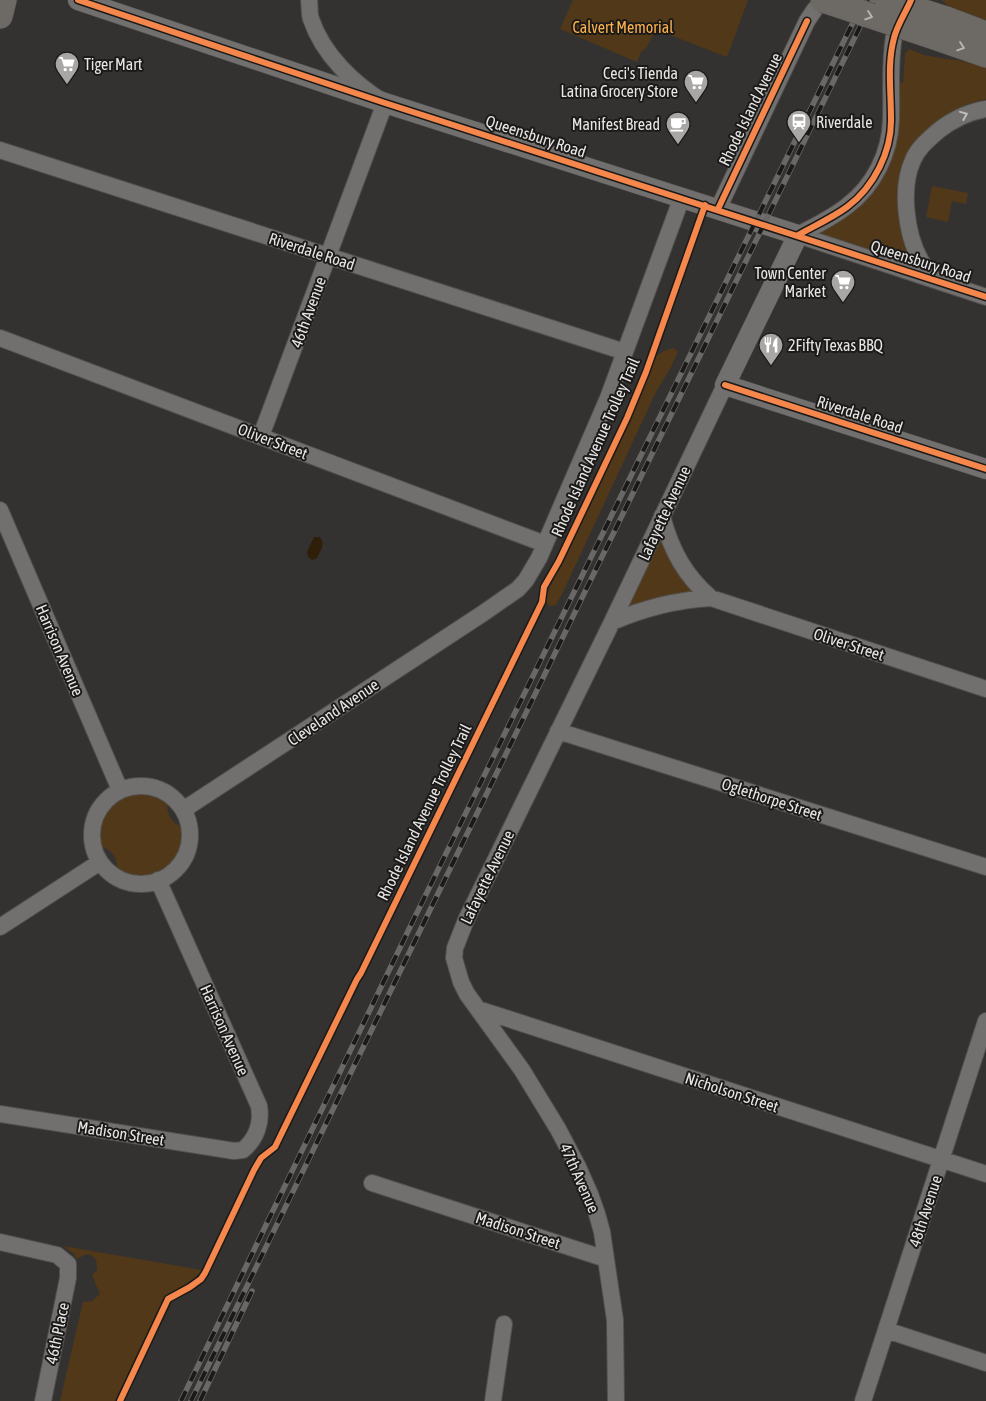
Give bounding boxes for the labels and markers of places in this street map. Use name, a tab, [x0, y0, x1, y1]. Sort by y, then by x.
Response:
supermarket icon: Tiger Mart	[54, 51, 80, 85]
place label: Tiger Mart	[84, 55, 143, 74]
place label: Ceci's Tienda Latina Grocery Store	[561, 64, 678, 101]
supermarket icon: Ceci's Tienda Latina Grocery Store	[683, 69, 709, 103]
station icon: Riverdale	[786, 109, 812, 143]
cafe icon: Manifest Bread	[665, 111, 691, 145]
place label: Riverdale	[816, 113, 872, 131]
place label: Manifest Bread	[572, 115, 660, 133]
place label: Town Center Market	[754, 264, 826, 300]
supermarket icon: Town Center Market	[830, 269, 856, 303]
restaurant icon: 2Fifty Texas BBQ	[758, 332, 784, 366]
place label: 2Fifty Texas BBQ	[788, 336, 884, 355]

